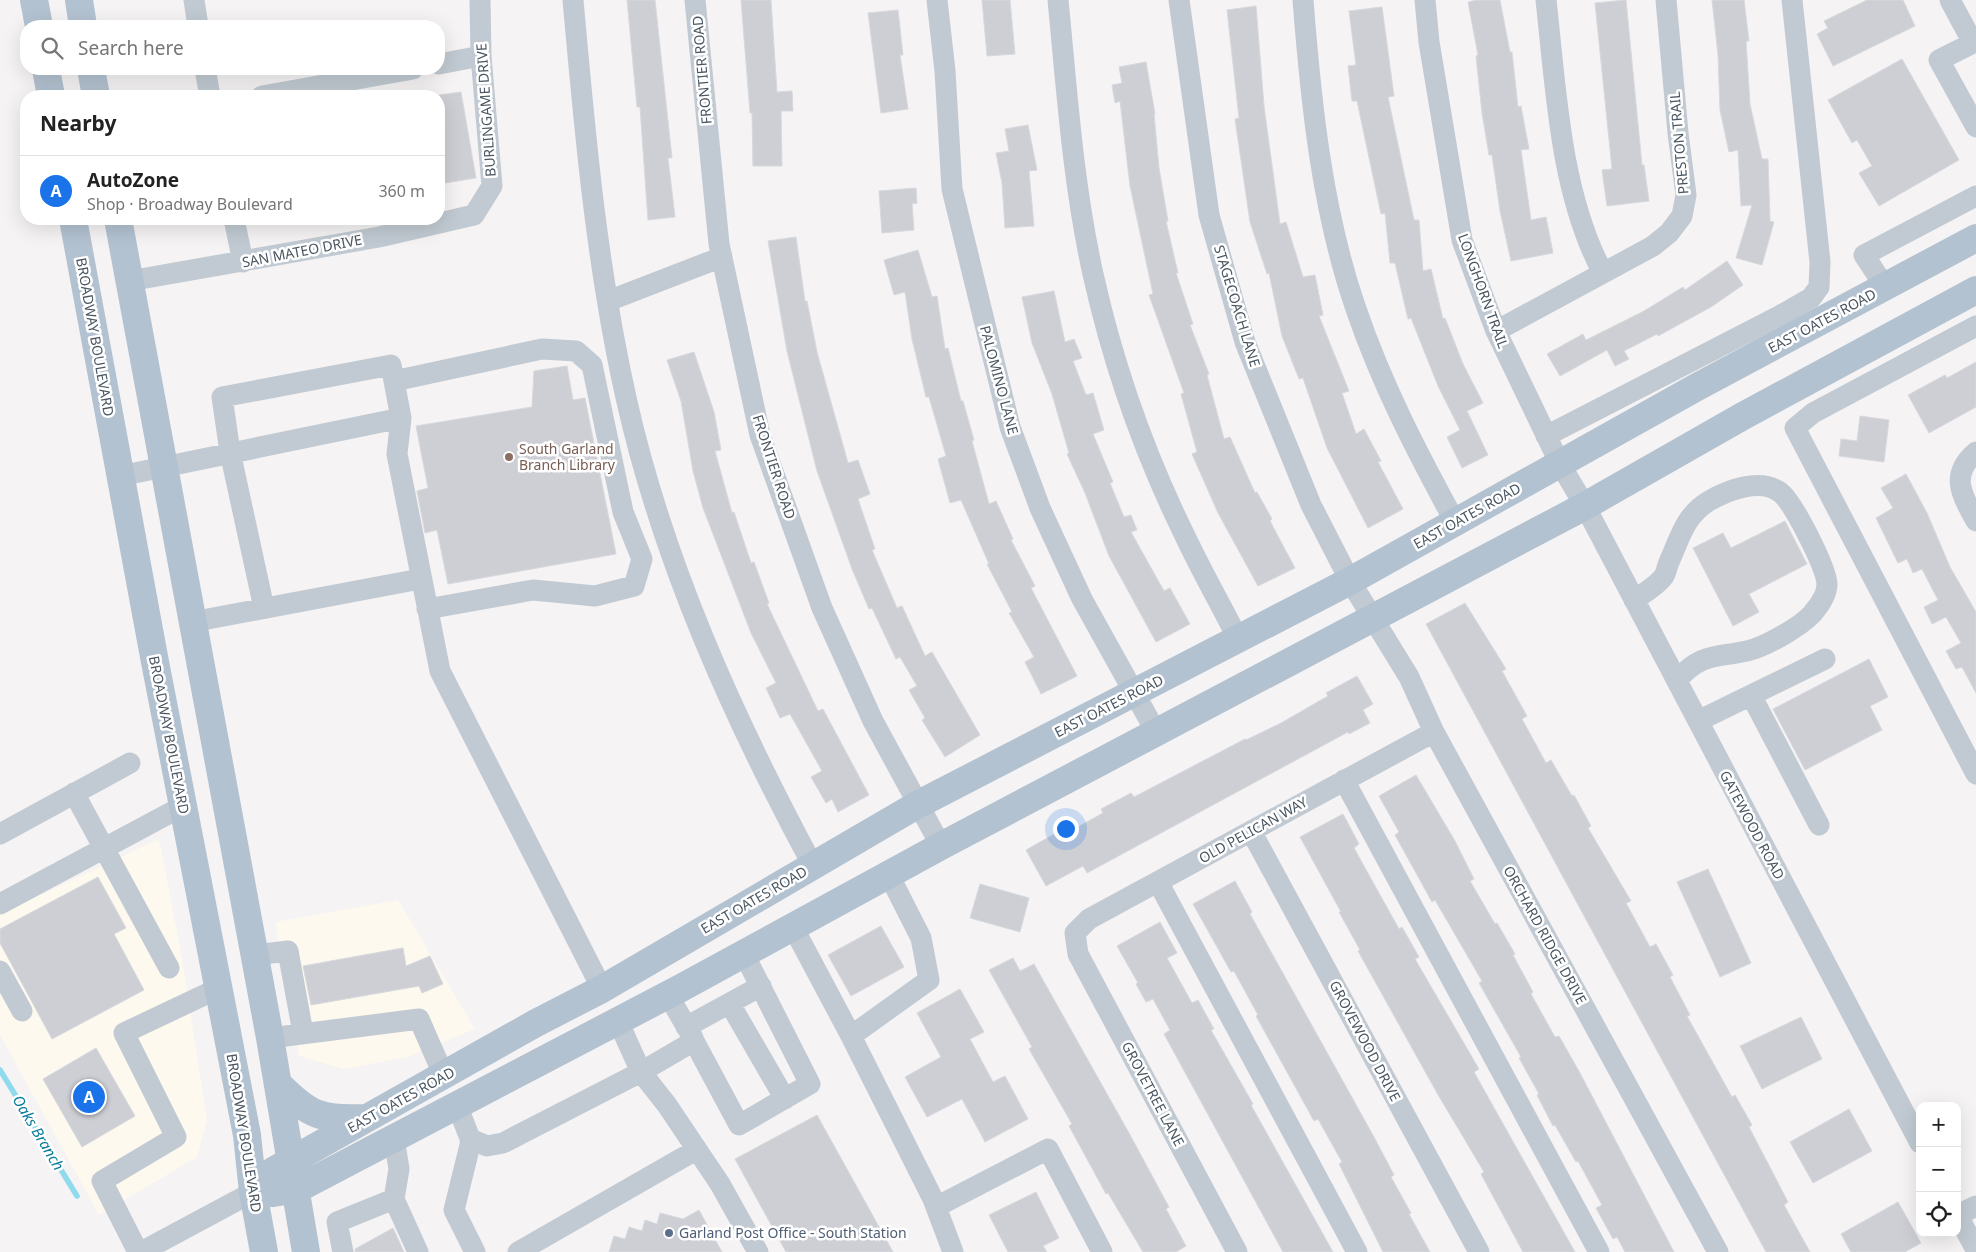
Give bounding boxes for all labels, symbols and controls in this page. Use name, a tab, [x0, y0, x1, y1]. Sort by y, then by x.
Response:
street label: FRONTIER ROAD	[687, 15, 716, 125]
search box	[20, 20, 445, 75]
icon: search	[38, 34, 66, 62]
text: Search here	[78, 35, 184, 61]
street label: BURLINGAME DRIVE	[471, 43, 500, 177]
street label: PRESTON TRAIL	[1665, 91, 1692, 195]
text: Nearby	[40, 109, 116, 137]
text: AutoZone	[87, 167, 179, 193]
text: A	[50, 180, 62, 202]
text: 360 m	[378, 180, 425, 202]
text: Shop · Broadway Boulevard	[87, 193, 293, 215]
street label: SAN MATEO DRIVE	[240, 230, 363, 271]
street label: LONGHORN TRAIL	[1454, 231, 1513, 351]
street label: STAGECOACH LANE	[1210, 243, 1265, 369]
street label: BROADWAY BOULEVARD	[72, 256, 119, 418]
street label: EAST OATES ROAD	[1764, 284, 1879, 357]
street label: PALOMINO LANE	[976, 323, 1023, 436]
street label: FRONTIER ROAD	[749, 412, 800, 521]
place label: South Garland Branch Library	[519, 439, 616, 474]
marker: South Garland Branch Library	[503, 451, 515, 463]
street label: EAST OATES ROAD	[1410, 478, 1524, 553]
street label: BROADWAY BOULEVARD	[145, 654, 194, 816]
street label: EAST OATES ROAD	[1051, 670, 1166, 741]
street label: GATEWOOD ROAD	[1716, 767, 1789, 883]
street label: OLD PELICAN WAY	[1195, 792, 1310, 867]
your location	[1053, 816, 1079, 842]
street label: EAST OATES ROAD	[697, 861, 810, 938]
street label: ORCHARD RIDGE DRIVE	[1499, 862, 1591, 1007]
street label: GROVEWOOD DRIVE	[1326, 977, 1405, 1105]
street label: GROVETREE LANE	[1118, 1038, 1189, 1150]
street label: BROADWAY BOULEVARD	[223, 1052, 266, 1214]
street label: EAST OATES ROAD	[344, 1062, 458, 1137]
pin: A	[73, 1078, 105, 1116]
water label: Oaks Branch	[9, 1091, 69, 1174]
map controls	[1916, 1102, 1961, 1237]
button: +	[1916, 1102, 1961, 1147]
button: −	[1916, 1147, 1961, 1192]
button: locate	[1916, 1192, 1961, 1237]
place label: Garland Post Office - South Station	[679, 1223, 907, 1242]
marker: Garland Post Office - South Station	[663, 1227, 675, 1239]

